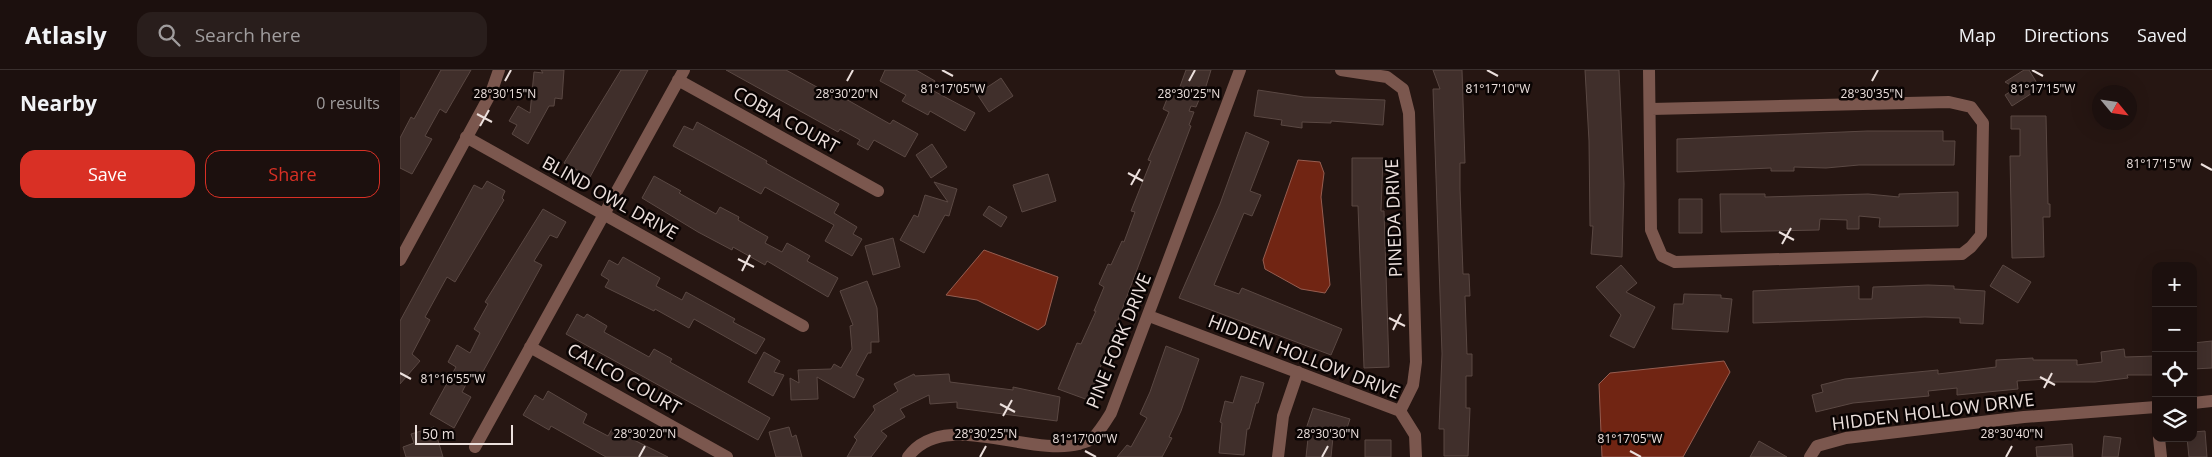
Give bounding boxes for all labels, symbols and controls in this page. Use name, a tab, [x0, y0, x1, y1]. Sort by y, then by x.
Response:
search box	[137, 12, 487, 57]
text: Atlasly	[25, 18, 107, 51]
icon: search	[155, 21, 183, 49]
text: Search here	[195, 22, 301, 48]
text: Map	[1959, 23, 1996, 47]
text: Directions	[2024, 23, 2109, 47]
text: Saved	[2137, 23, 2187, 47]
street label: COBIA COURT	[729, 80, 844, 158]
text: 81°17'05"W	[921, 80, 985, 97]
text: 81°17'10"W	[1466, 80, 1530, 97]
text: 81°17'15"W	[2011, 80, 2075, 97]
text: 28°30'15"N	[474, 85, 536, 102]
text: 28°30'20"N	[816, 85, 878, 102]
text: 28°30'25"N	[1158, 85, 1220, 102]
text: 28°30'35"N	[1841, 85, 1903, 102]
north arrow	[2092, 85, 2137, 130]
text: Nearby	[20, 89, 97, 117]
text: 0 results	[316, 92, 380, 114]
button: Save	[20, 150, 195, 198]
button: Share	[205, 150, 380, 198]
street label: BLIND OWL DRIVE	[538, 150, 683, 244]
text: 81°17'15"W	[2127, 155, 2191, 172]
street label: PINEDA DRIVE	[1379, 158, 1407, 278]
map controls	[2152, 262, 2197, 442]
button: +	[2152, 262, 2197, 307]
street label: PINE FORK DRIVE	[1080, 269, 1156, 412]
button: −	[2152, 307, 2197, 352]
street label: HIDDEN HOLLOW DRIVE	[1205, 308, 1404, 404]
street label: CALICO COURT	[563, 337, 686, 419]
button: locate	[2152, 352, 2197, 397]
text: 81°16'55"W	[421, 370, 485, 387]
street label: HIDDEN HOLLOW DRIVE	[1830, 387, 2036, 435]
button: layers	[2152, 397, 2197, 442]
scale bar	[415, 422, 512, 445]
text: 50 m	[422, 424, 455, 443]
text: 28°30'20"N	[614, 425, 676, 442]
text: 28°30'25"N	[955, 425, 1017, 442]
text: 28°30'30"N	[1297, 425, 1359, 442]
text: 28°30'40"N	[1981, 425, 2043, 442]
text: 81°17'00"W	[1053, 430, 1117, 447]
text: 81°17'05"W	[1598, 430, 1662, 447]

